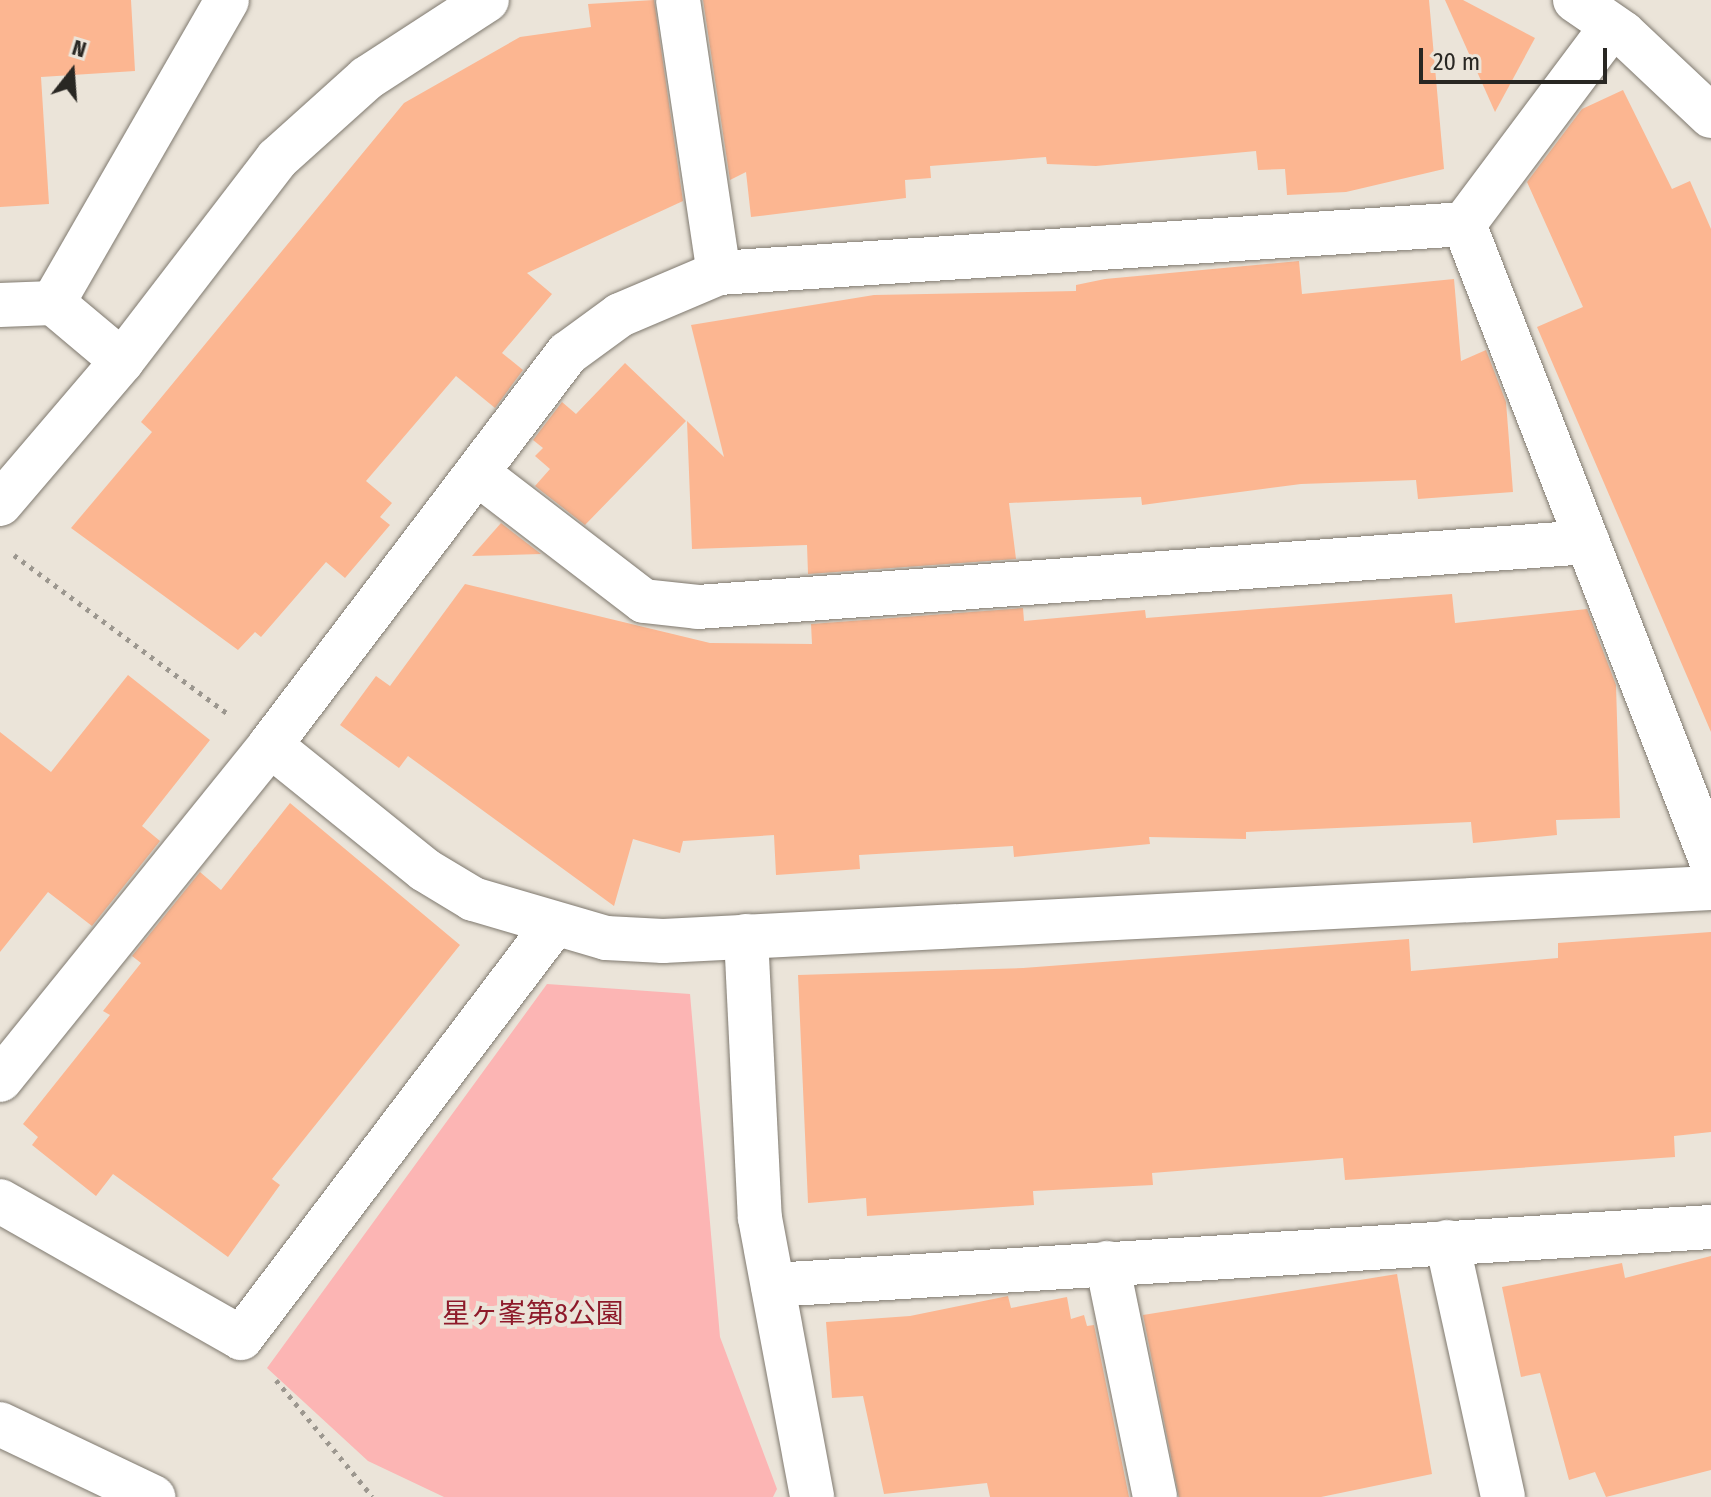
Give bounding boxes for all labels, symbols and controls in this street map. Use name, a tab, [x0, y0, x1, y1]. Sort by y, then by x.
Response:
north arrow	[32, 32, 112, 112]
scale bar	[1423, 32, 1611, 82]
text: N	[69, 34, 89, 63]
text: 20 m	[1433, 48, 1480, 76]
park label: 星ヶ峯第8公園	[442, 1297, 624, 1331]

